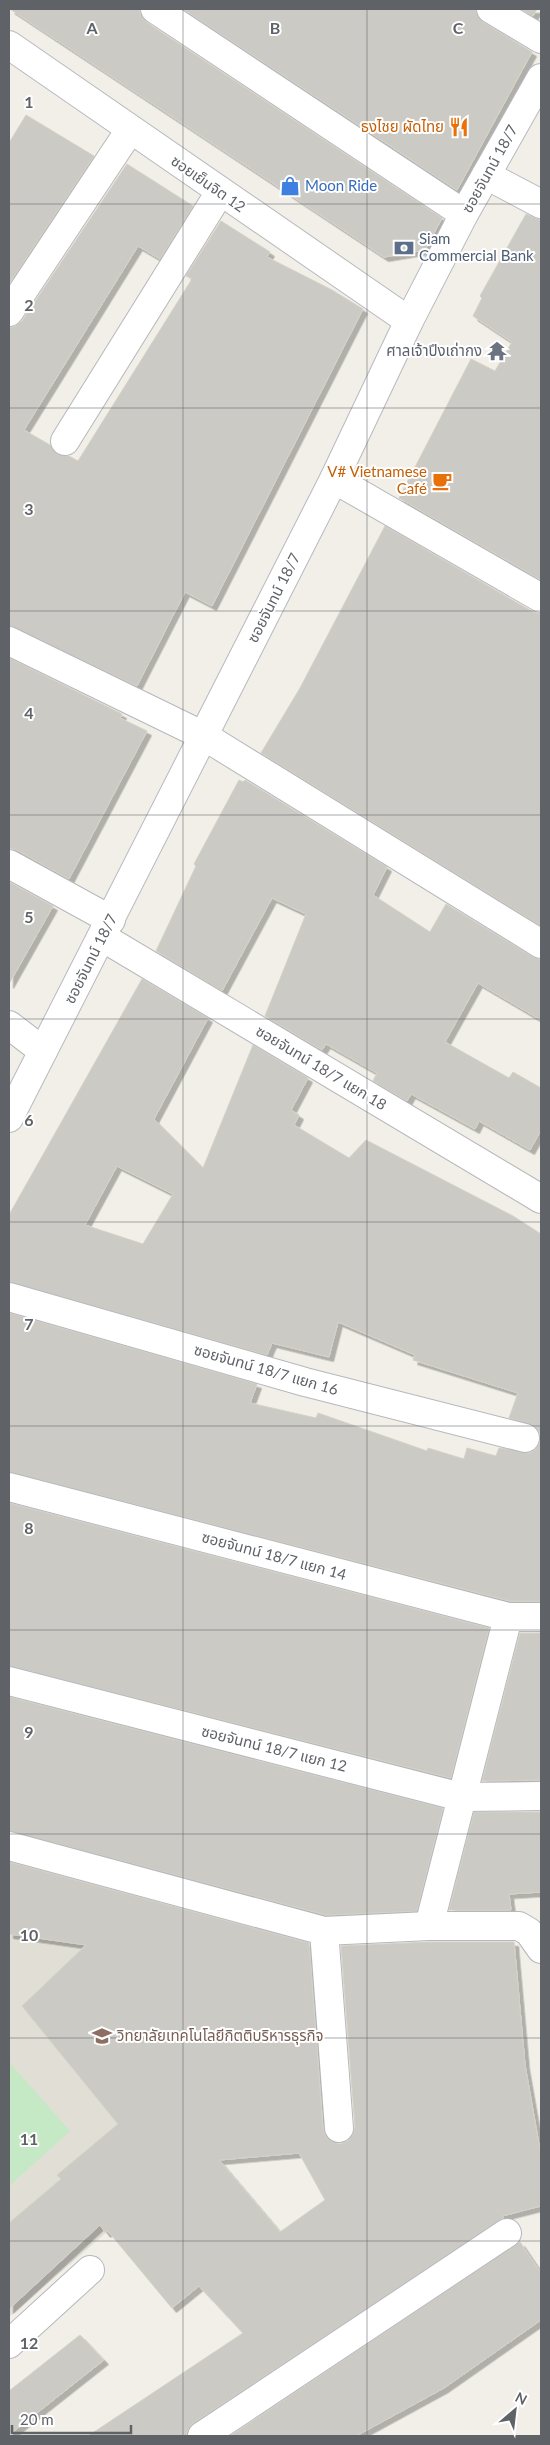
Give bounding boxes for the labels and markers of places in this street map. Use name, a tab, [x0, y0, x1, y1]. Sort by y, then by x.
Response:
restaurant icon: ธงไชย ผัดไทย	[448, 116, 470, 138]
place label: ธงไชย ผัดไทย	[361, 117, 444, 135]
shop icon: Moon Ride	[279, 175, 301, 197]
place label: Moon Ride	[305, 176, 377, 194]
place label: Siam Commercial Bank	[419, 229, 534, 264]
bank icon: Siam Commercial Bank	[393, 237, 415, 259]
temple icon: ศาลเจ้าปึงเถ่ากง	[486, 340, 508, 362]
place label: ศาลเจ้าปึงเถ่ากง	[386, 341, 482, 359]
place label: V# Vietnamese Café	[327, 462, 427, 497]
cafe icon: V# Vietnamese Café	[431, 470, 453, 492]
school or university icon: วิทยาลัยเทคโนโลยีกิตติบริหารธุรกิจ	[91, 2025, 113, 2047]
place label: วิทยาลัยเทคโนโลยีกิตติบริหารธุรกิจ	[117, 2026, 324, 2045]

